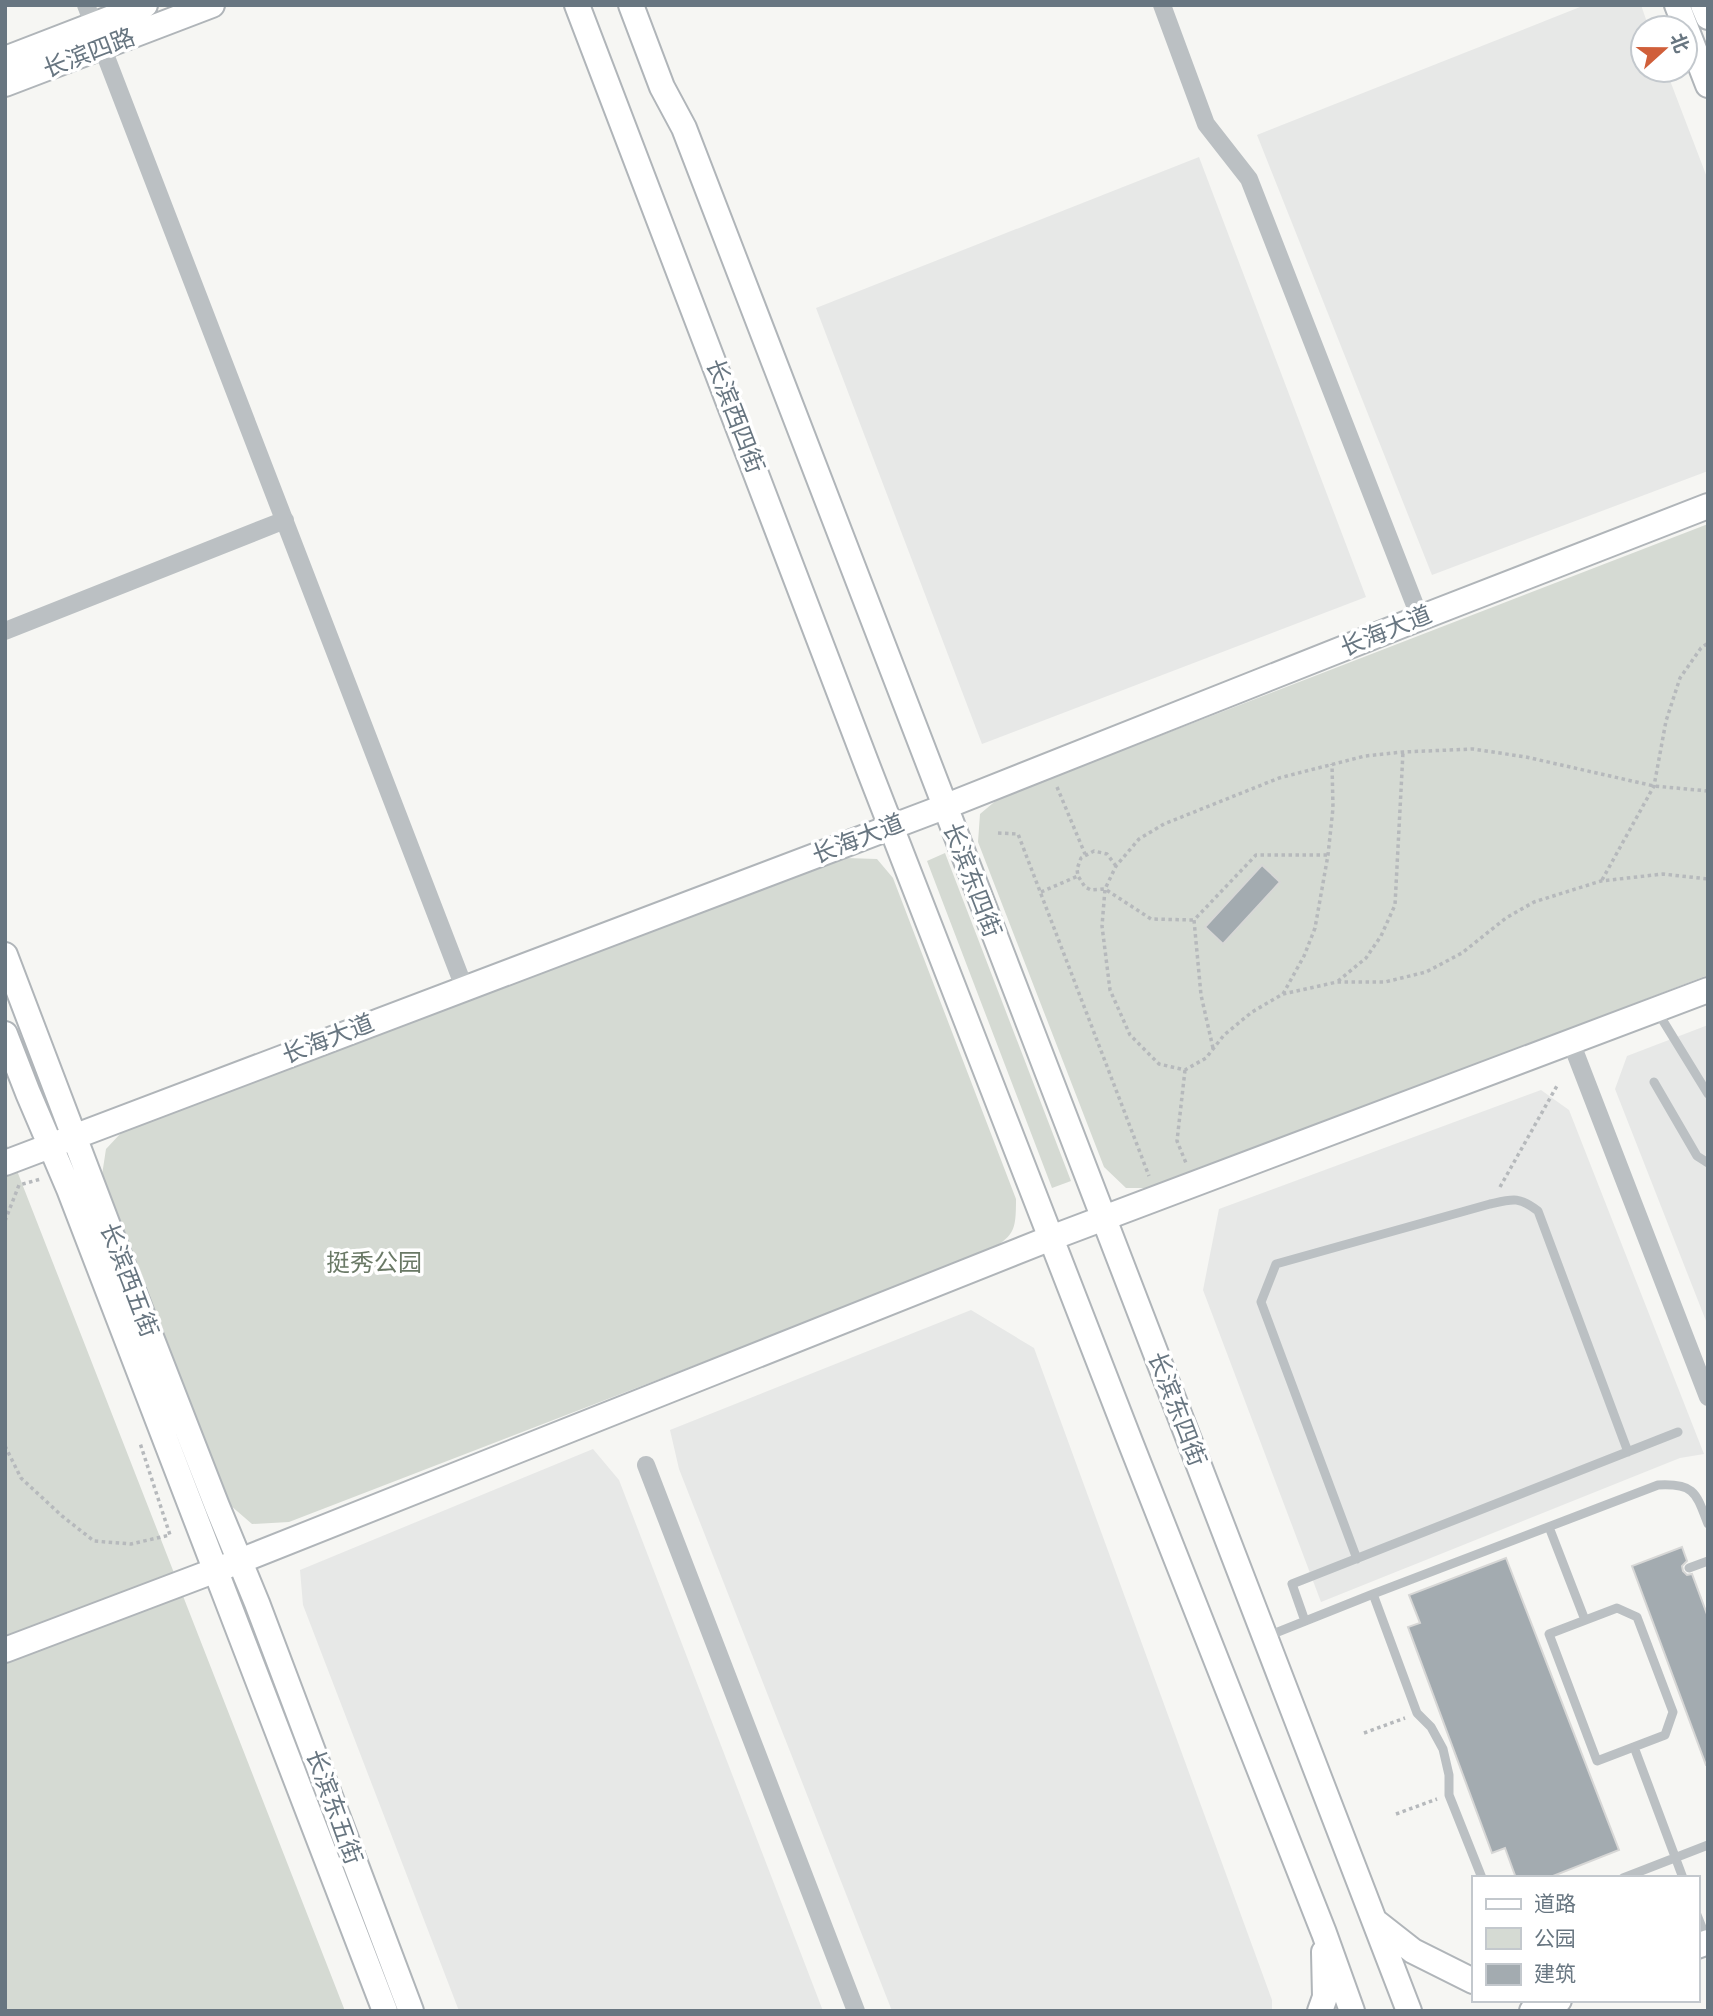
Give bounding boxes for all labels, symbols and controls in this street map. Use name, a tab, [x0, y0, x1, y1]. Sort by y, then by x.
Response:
north arrow	[1629, 14, 1699, 84]
street label: 长滨四路	[38, 21, 139, 84]
text: 北	[1664, 30, 1694, 56]
street label: 长滨西四街	[699, 354, 771, 477]
street label: 长海大道	[1336, 598, 1436, 663]
street label: 长海大道	[807, 807, 908, 870]
street label: 长滨东四街	[936, 818, 1008, 941]
street label: 长海大道	[277, 1007, 378, 1070]
street label: 长滨西五街	[93, 1218, 165, 1341]
park label: 挺秀公园	[326, 1247, 422, 1278]
street label: 长滨东四街	[1141, 1347, 1213, 1470]
street label: 长滨东五街	[299, 1745, 370, 1869]
legend	[1472, 1876, 1699, 2002]
text: 道路	[1534, 1890, 1576, 1918]
text: 公园	[1534, 1925, 1576, 1953]
text: 建筑	[1534, 1960, 1576, 1988]

